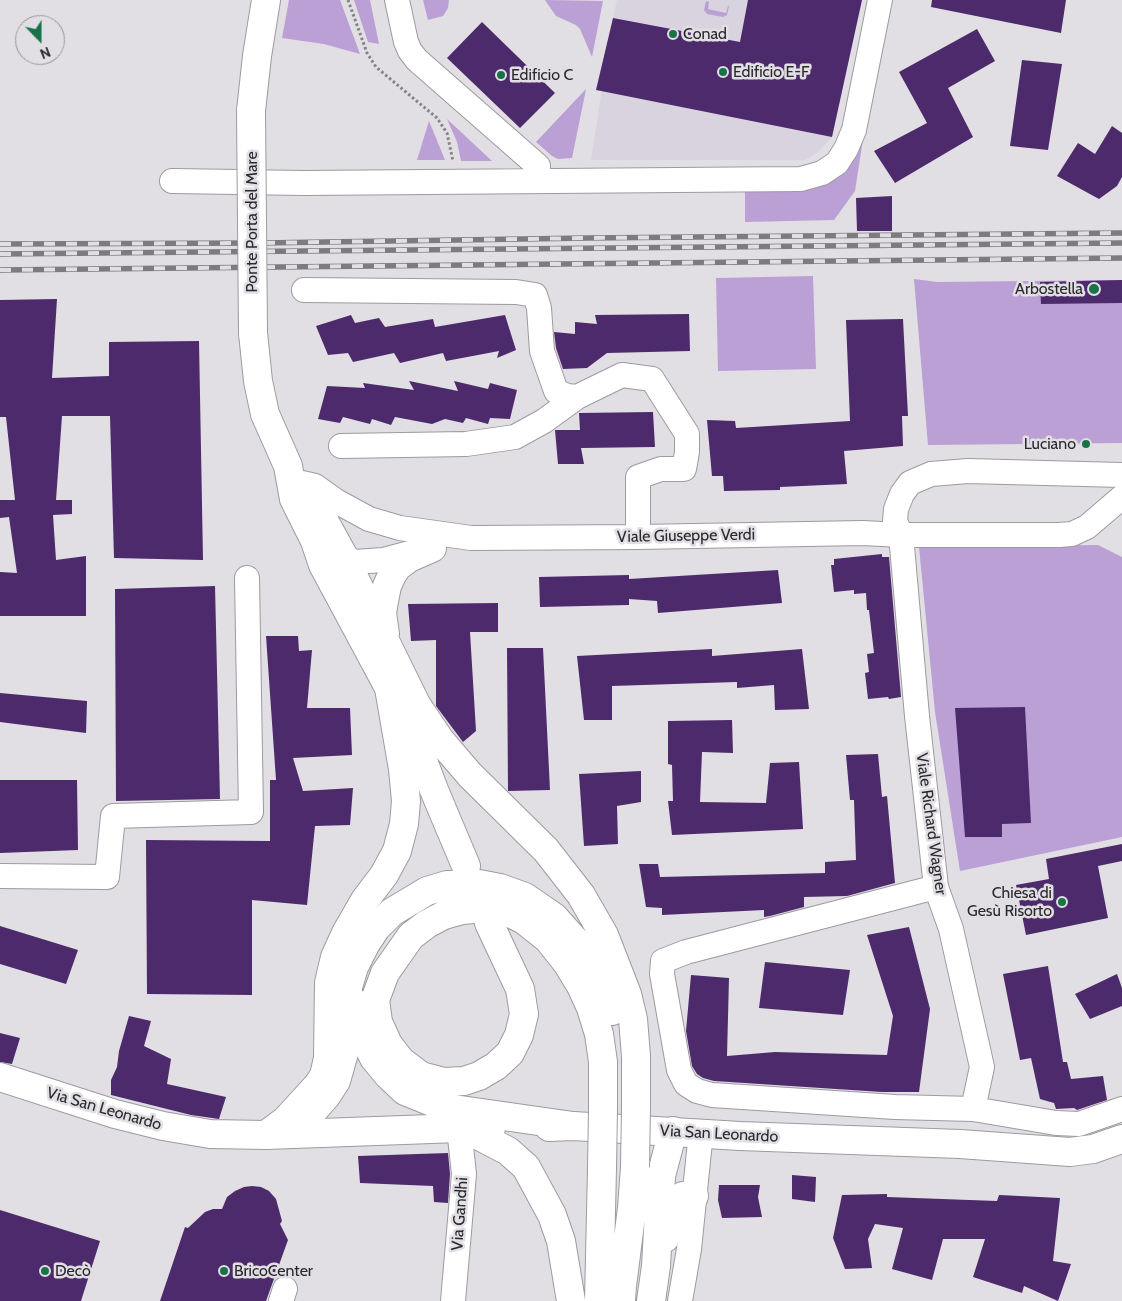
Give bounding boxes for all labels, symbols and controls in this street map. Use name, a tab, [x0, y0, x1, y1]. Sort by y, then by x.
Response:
north arrow	[15, 15, 65, 65]
place label: Conad	[683, 24, 727, 44]
marker: Conad	[667, 28, 679, 40]
text: N	[37, 43, 53, 63]
place label: Edificio E-F	[733, 62, 809, 82]
place label: Edificio C	[511, 65, 573, 85]
marker: Edificio E-F	[717, 66, 729, 78]
marker: Edificio C	[495, 69, 507, 81]
street label: Ponte Porta del Mare	[242, 151, 262, 293]
place label: Arbostella	[1015, 279, 1083, 299]
marker: Arbostella	[1087, 282, 1101, 296]
place label: Luciano	[1024, 434, 1076, 454]
marker: Luciano	[1080, 438, 1092, 450]
street label: Viale Giuseppe Verdi	[617, 525, 755, 547]
street label: Viale Richard Wagner	[912, 752, 950, 896]
place label: Chiesa di Gesù Risorto	[967, 883, 1052, 921]
marker: Chiesa di Gesù Risorto	[1056, 896, 1068, 908]
street label: Via San Leonardo	[44, 1083, 164, 1135]
street label: Via San Leonardo	[659, 1121, 779, 1147]
street label: Via Gandhi	[448, 1177, 472, 1251]
place label: Decò	[55, 1261, 91, 1281]
place label: BricoCenter	[234, 1261, 313, 1281]
marker: Decò	[39, 1265, 51, 1277]
marker: BricoCenter	[218, 1265, 230, 1277]

